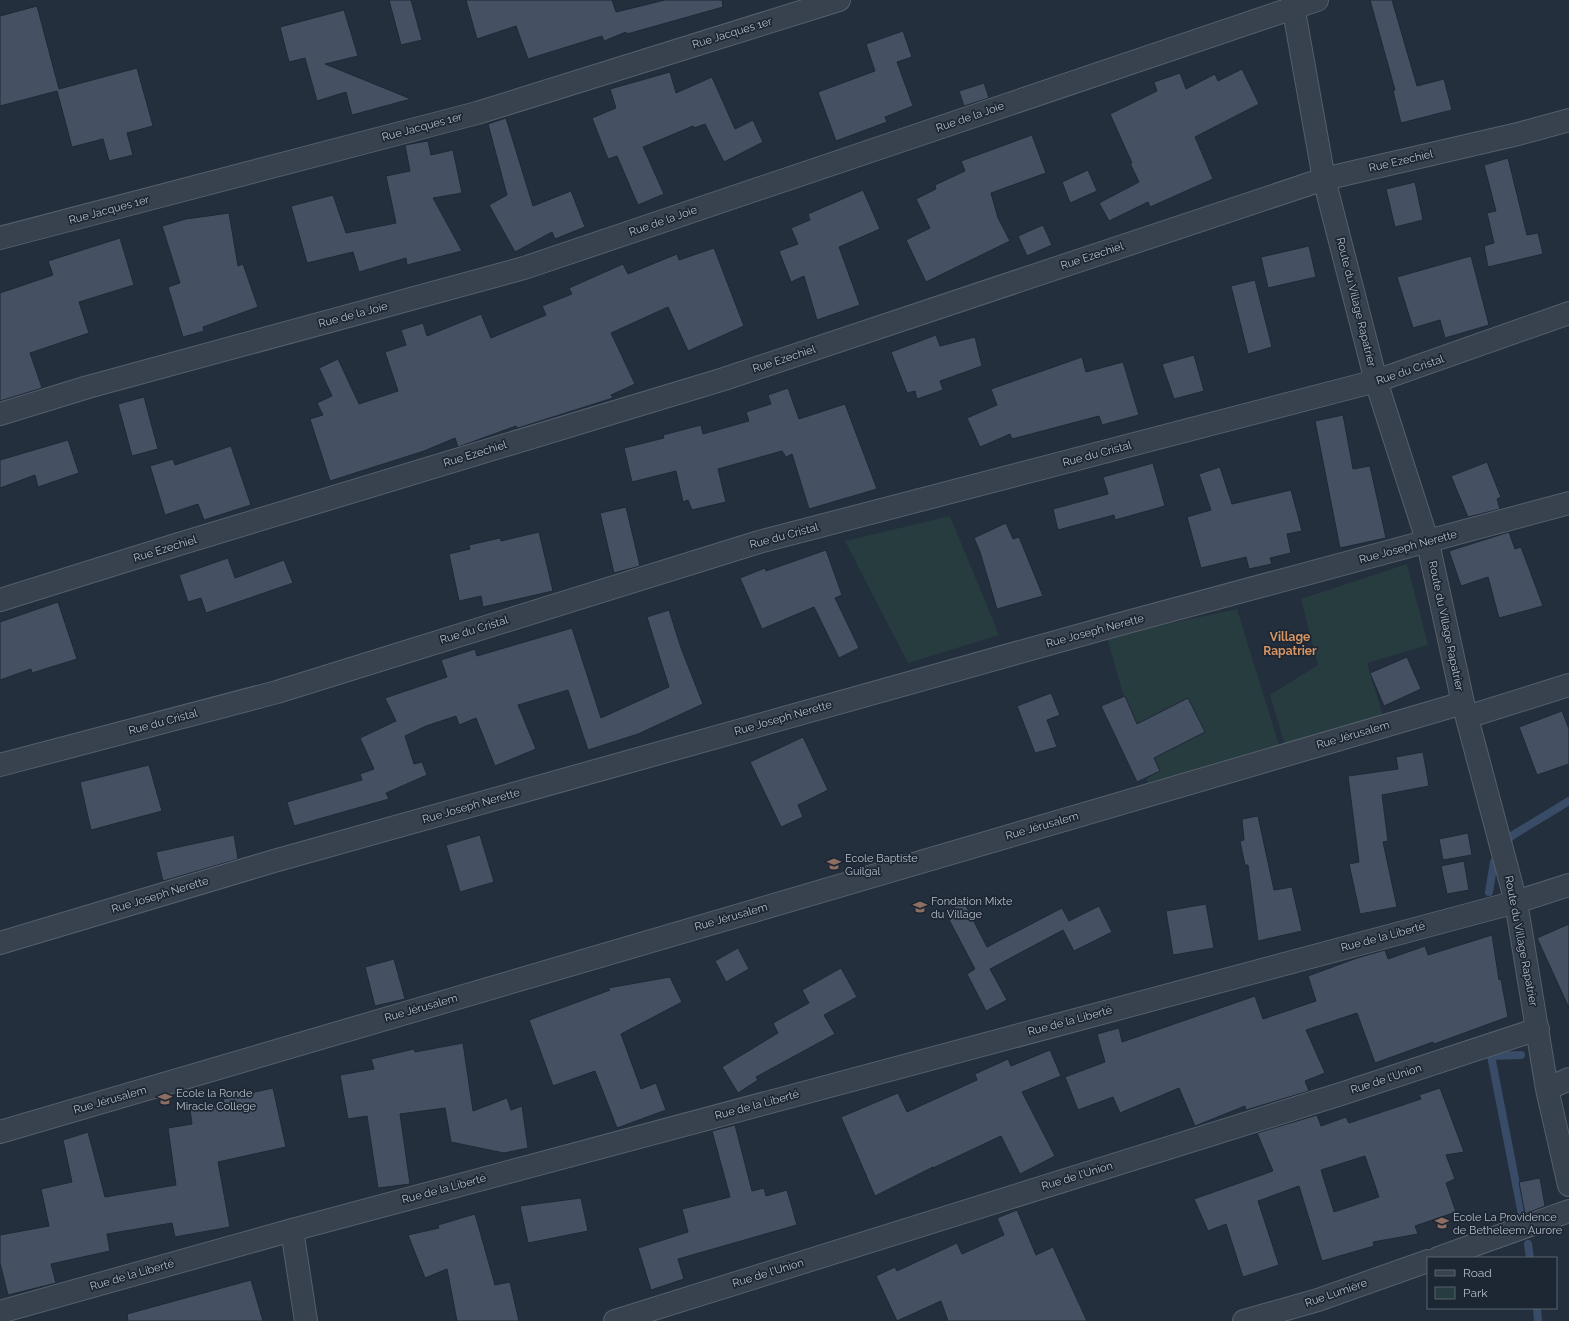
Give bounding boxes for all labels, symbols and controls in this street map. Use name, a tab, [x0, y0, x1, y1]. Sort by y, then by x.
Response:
street label: Rue Jacques 1er	[691, 15, 774, 51]
street label: Rue de la Joie	[934, 99, 1006, 135]
street label: Rue Jacques 1er	[380, 110, 464, 144]
street label: Rue Ezechiel	[1368, 147, 1434, 175]
street label: Rue Jacques 1er	[67, 193, 151, 227]
street label: Rue de la Joie	[627, 203, 699, 239]
street label: Route du Village Rapatrier	[1334, 236, 1378, 368]
street label: Rue Ezechiel	[1059, 240, 1125, 272]
street label: Rue de la Joie	[317, 299, 390, 330]
street label: Rue Ezechiel	[751, 343, 817, 375]
street label: Rue du Cristal	[1374, 352, 1446, 388]
street label: Rue Ezechiel	[442, 438, 508, 470]
street label: Rue du Cristal	[1061, 439, 1133, 469]
street label: Rue du Cristal	[748, 521, 820, 551]
street label: Rue Joseph Nerette	[1358, 528, 1459, 566]
street label: Rue Ezechiel	[132, 533, 198, 565]
street label: Route du Village Rapatrier	[1426, 560, 1466, 692]
street label: Rue Joseph Nerette	[1045, 612, 1146, 650]
street label: Rue du Cristal	[438, 613, 510, 647]
district label: Village Rapatrier	[1263, 630, 1317, 658]
street label: Rue Joseph Nerette	[733, 698, 834, 738]
street label: Rue du Cristal	[127, 707, 199, 737]
street label: Rue Jérusalem	[1315, 718, 1391, 752]
street label: Rue Joseph Nerette	[421, 786, 522, 826]
street label: Rue Jérusalem	[1004, 809, 1080, 843]
place label: Ecole Baptiste Guilgal	[845, 852, 918, 878]
school or university icon: Ecole Baptiste Guilgal	[826, 856, 842, 872]
street label: Rue Joseph Nerette	[110, 874, 211, 916]
street label: Route du Village Rapatrier	[1502, 875, 1540, 1008]
place label: Fondation Mixte du Village	[931, 895, 1013, 921]
school or university icon: Fondation Mixte du Village	[912, 899, 928, 915]
street label: Rue Jérusalem	[693, 900, 769, 934]
street label: Rue de la Liberté	[1339, 919, 1427, 955]
street label: Rue Jérusalem	[383, 991, 459, 1025]
street label: Rue de la Liberté	[1026, 1003, 1114, 1039]
street label: Rue de l'Union	[1349, 1061, 1423, 1097]
street label: Rue Jérusalem	[72, 1083, 148, 1117]
place label: Ecole la Ronde Miracle College	[176, 1087, 257, 1113]
street label: Rue de la Liberté	[713, 1087, 801, 1123]
school or university icon: Ecole la Ronde Miracle College	[157, 1091, 173, 1107]
street label: Rue de l'Union	[1040, 1159, 1114, 1193]
street label: Rue de la Liberté	[400, 1171, 488, 1207]
place label: Ecole La Providence de Betheleem Aurore	[1453, 1211, 1563, 1237]
school or university icon: Ecole La Providence de Betheleem Aurore	[1434, 1215, 1450, 1231]
street label: Rue de l'Union	[731, 1256, 805, 1290]
street label: Rue de la Liberté	[89, 1257, 176, 1293]
legend	[1427, 1257, 1557, 1309]
text: Road	[1463, 1266, 1492, 1280]
street label: Rue Lumière	[1303, 1276, 1369, 1310]
text: Park	[1463, 1286, 1488, 1300]

